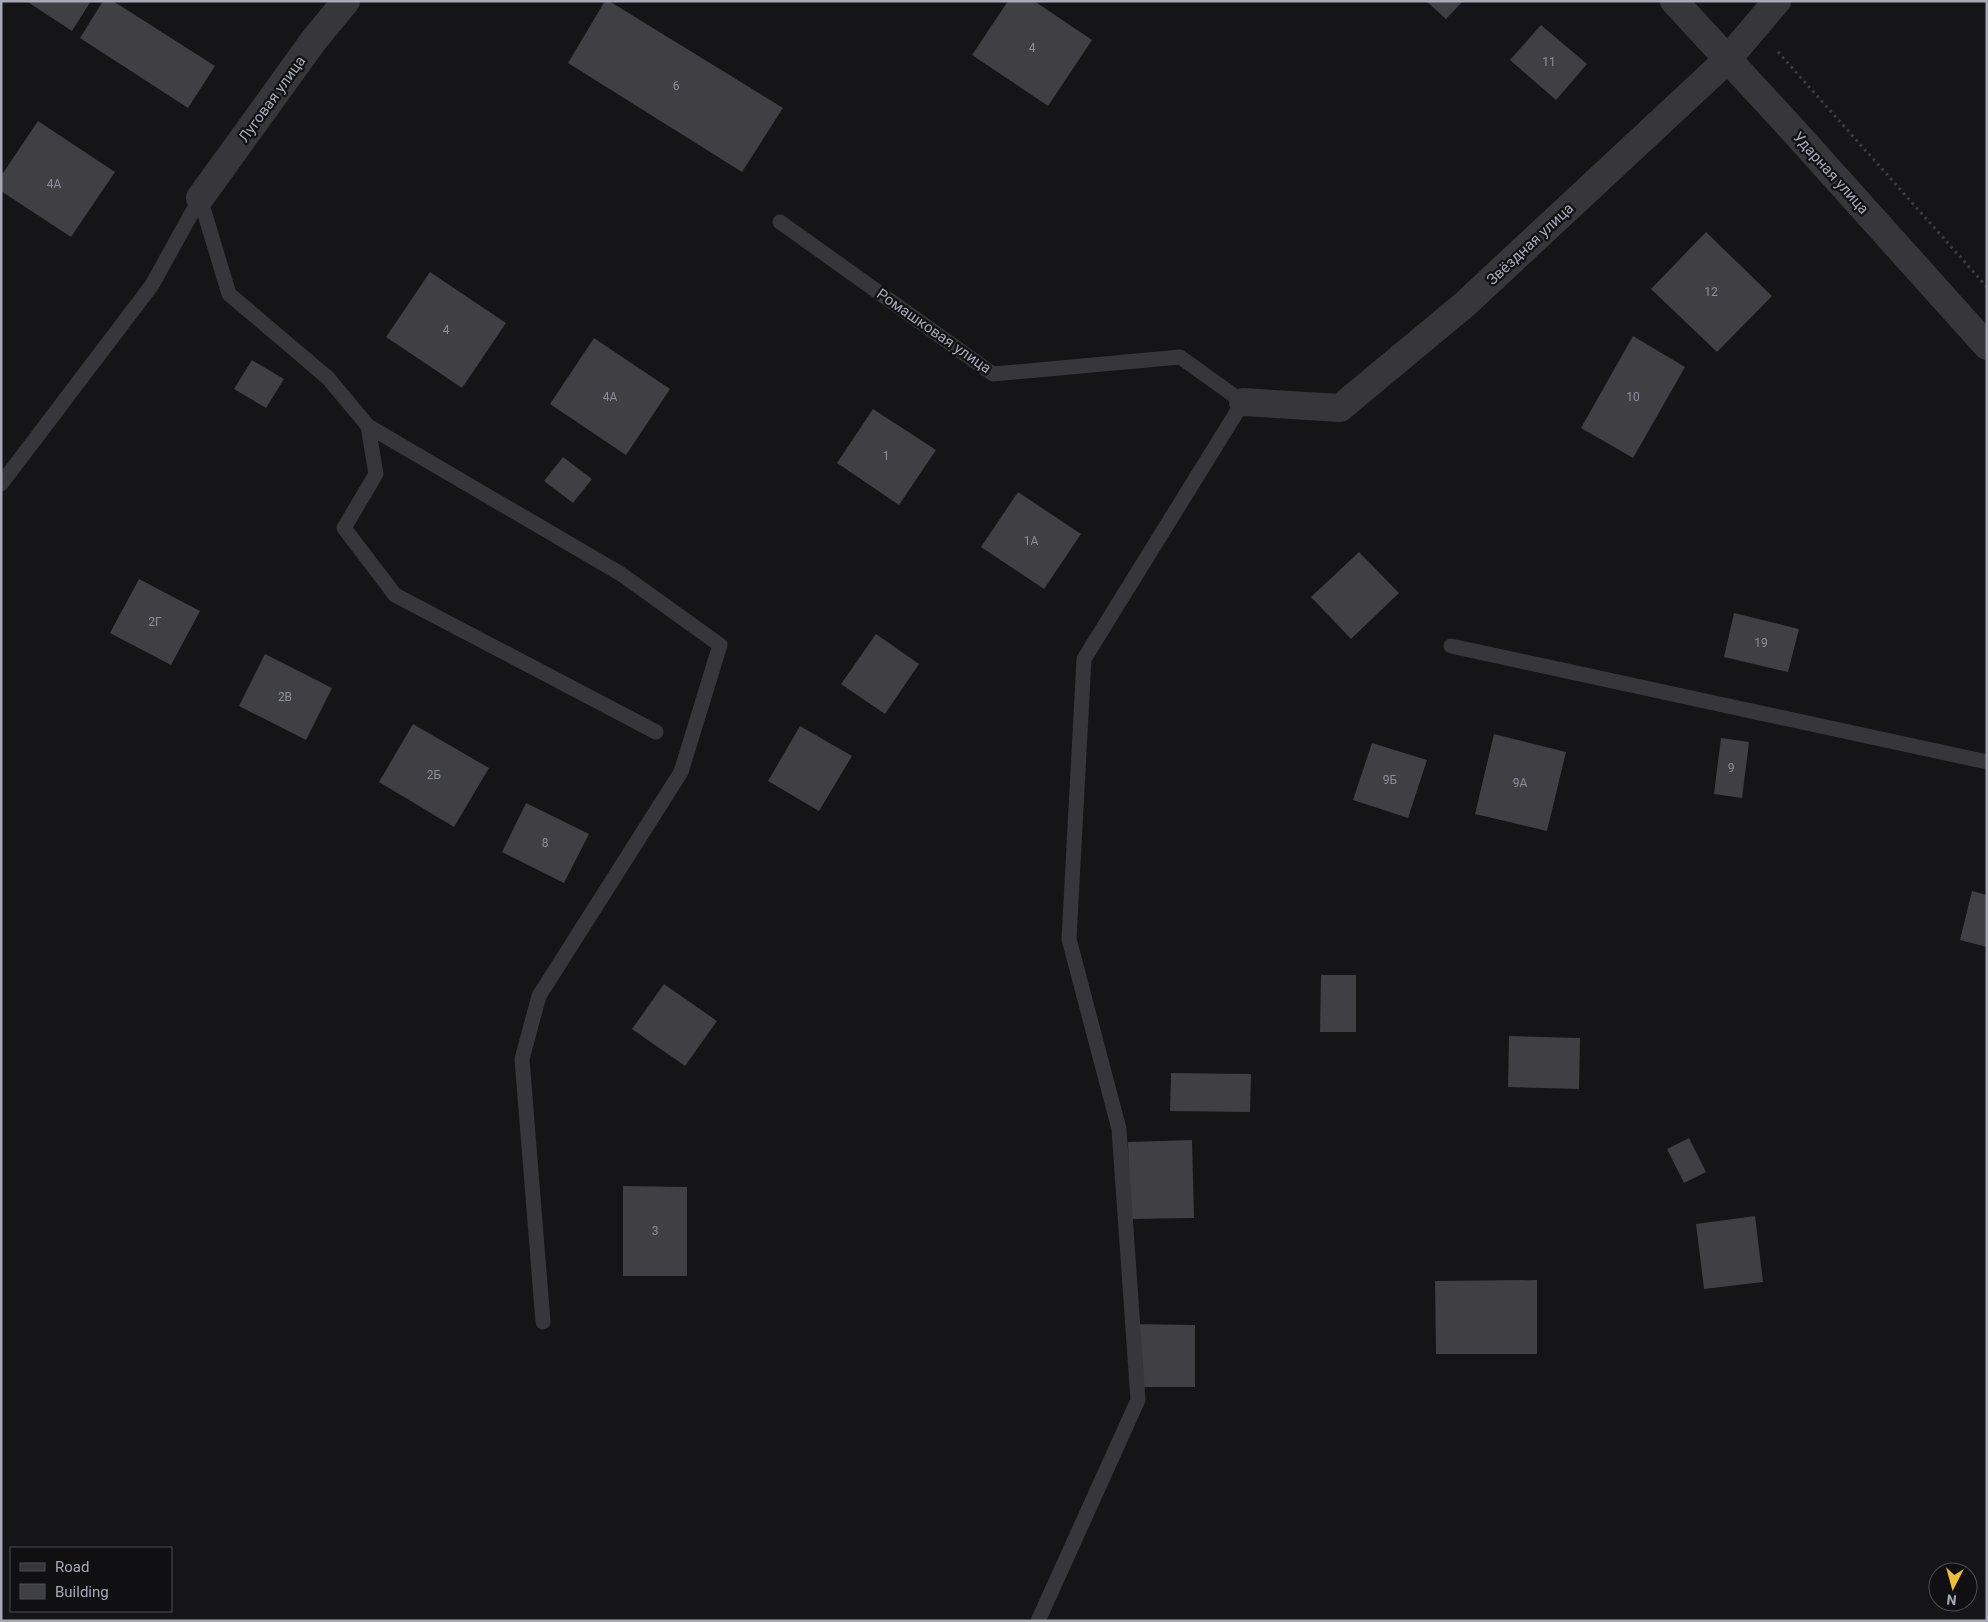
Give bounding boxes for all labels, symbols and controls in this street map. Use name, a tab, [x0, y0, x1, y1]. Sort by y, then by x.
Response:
house number: 4	[1029, 41, 1036, 55]
street label: Луговая улица	[235, 52, 309, 146]
house number: 11	[1542, 55, 1556, 69]
house number: 6	[673, 79, 680, 93]
street label: Ударная улица	[1789, 128, 1873, 218]
house number: 4А	[47, 177, 61, 191]
street label: Звёздная улица	[1483, 199, 1577, 289]
street label: Ромашковая улица	[873, 285, 995, 377]
house number: 12	[1704, 285, 1718, 299]
house number: 4	[443, 323, 450, 337]
house number: 4А	[603, 390, 617, 404]
house number: 10	[1626, 390, 1640, 404]
house number: 1	[883, 449, 889, 463]
house number: 1А	[1024, 534, 1038, 548]
house number: 2Г	[148, 615, 162, 629]
house number: 19	[1754, 636, 1768, 650]
house number: 2В	[278, 690, 292, 704]
house number: 9	[1728, 761, 1734, 775]
house number: 2Б	[427, 768, 442, 782]
house number: 9Б	[1383, 773, 1398, 787]
house number: 9А	[1513, 776, 1527, 790]
house number: 8	[542, 836, 549, 850]
house number: 3	[652, 1224, 658, 1238]
legend	[10, 1547, 172, 1612]
text: Road	[55, 1558, 89, 1576]
north arrow	[1928, 1562, 1978, 1612]
text: Building	[55, 1583, 109, 1601]
text: N	[1946, 1591, 1957, 1608]

